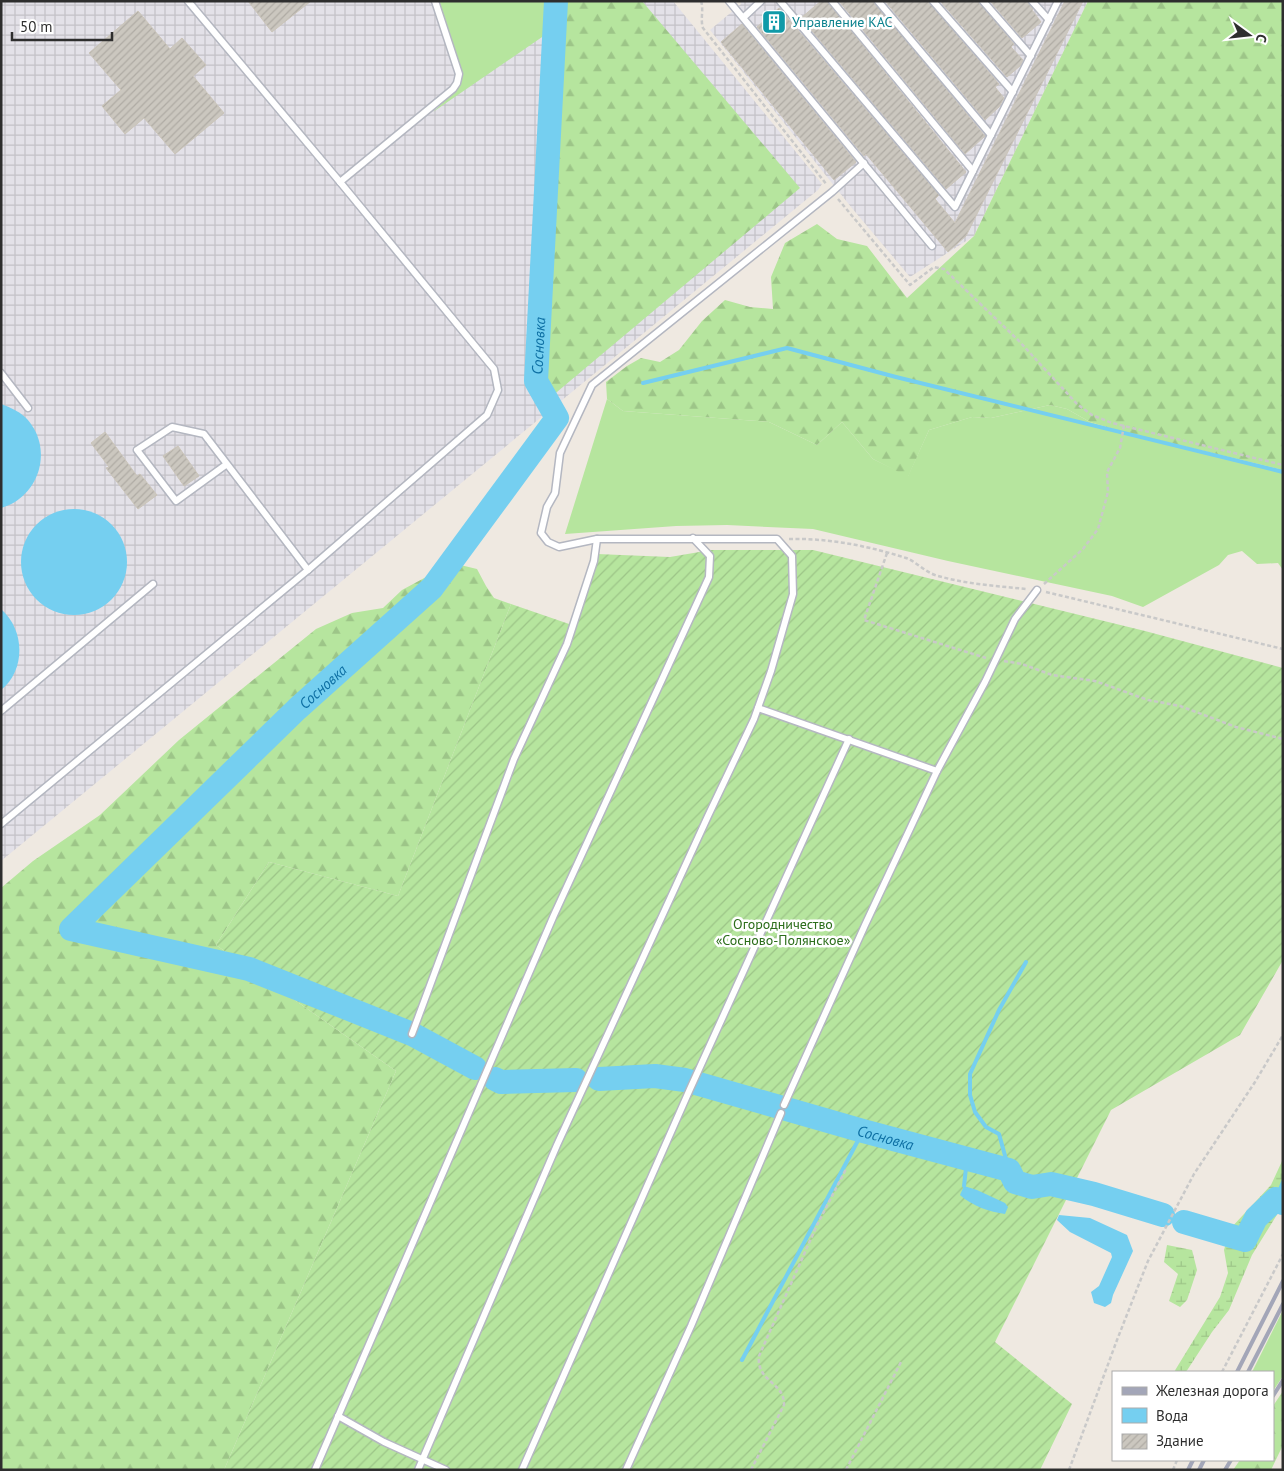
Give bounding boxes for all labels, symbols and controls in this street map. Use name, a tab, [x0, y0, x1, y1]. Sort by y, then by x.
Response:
building icon: Управление КАС	[761, 9, 787, 35]
scale bar	[12, 10, 112, 42]
north arrow	[1224, 10, 1274, 60]
place label: Управление КАС	[792, 13, 893, 31]
text: 50 m	[20, 17, 53, 36]
text: С	[1252, 32, 1271, 45]
water label: Сосновка	[527, 316, 549, 375]
water label: Сосновка	[295, 660, 351, 712]
park label: Огородничество «Сосново-Полянское»	[716, 915, 851, 949]
water label: Сосновка	[855, 1120, 917, 1154]
legend	[1112, 1371, 1274, 1461]
text: Железная дорога	[1155, 1381, 1269, 1400]
text: Вода	[1156, 1406, 1188, 1425]
text: Здание	[1156, 1431, 1204, 1450]

